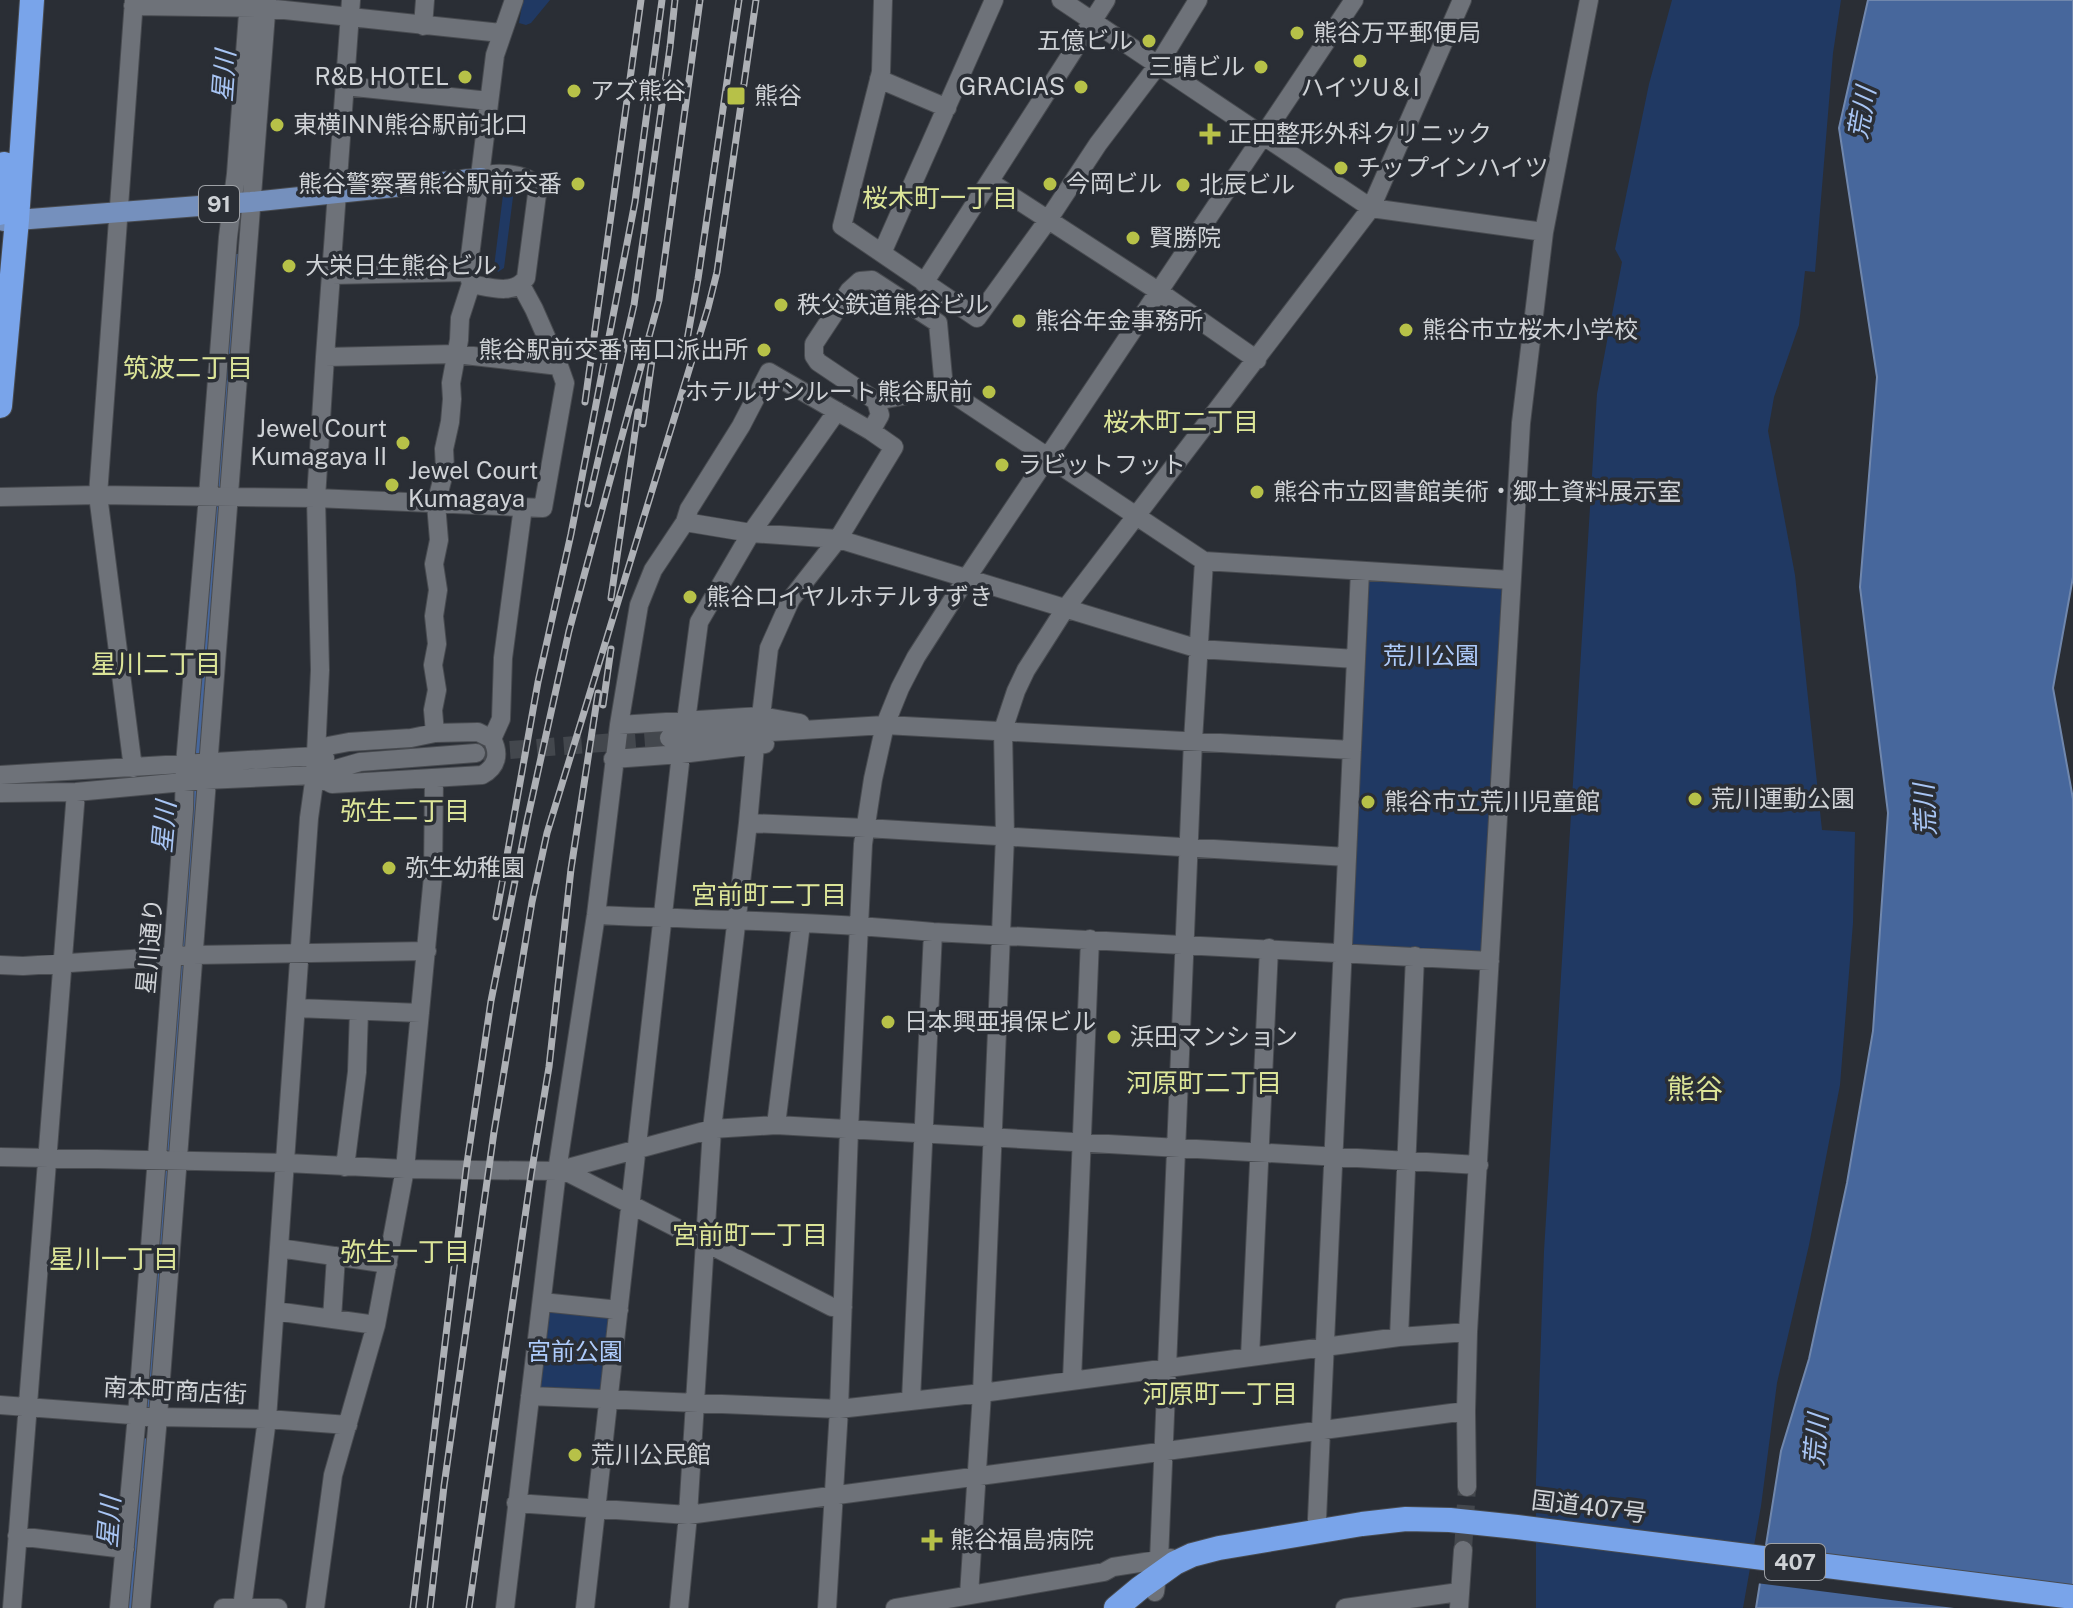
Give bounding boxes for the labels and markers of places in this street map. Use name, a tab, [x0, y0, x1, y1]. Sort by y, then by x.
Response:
place label: 熊谷万平郵便局	[1313, 18, 1481, 46]
marker: 熊谷万平郵便局	[1288, 24, 1306, 42]
place label: 五億ビル	[1037, 26, 1133, 54]
marker: 五億ビル	[1140, 32, 1158, 50]
place label: 三晴ビル	[1149, 52, 1245, 80]
marker: ハイツU＆I	[1351, 52, 1369, 70]
marker: 三晴ビル	[1252, 58, 1270, 76]
place label: R&B HOTEL	[314, 62, 449, 90]
marker: R&B HOTEL	[456, 68, 474, 86]
place label: GRACIAS	[959, 72, 1065, 100]
place label: ハイツU＆I	[1300, 73, 1420, 101]
place label: アズ熊谷	[590, 76, 686, 104]
marker: GRACIAS	[1072, 78, 1090, 96]
place label: 熊谷	[754, 81, 802, 109]
marker: アズ熊谷	[565, 82, 583, 100]
marker: 熊谷	[725, 85, 747, 107]
place label: 東横INN熊谷駅前北口	[293, 110, 528, 138]
marker: 東横INN熊谷駅前北口	[268, 116, 286, 134]
place label: 正田整形外科クリニック	[1228, 119, 1492, 147]
marker: 正田整形外科クリニック	[1199, 123, 1221, 145]
place label: チップインハイツ	[1357, 153, 1549, 181]
marker: チップインハイツ	[1332, 159, 1350, 177]
place label: 熊谷警察署熊谷駅前交番	[298, 169, 562, 197]
place label: 今岡ビル	[1066, 169, 1162, 197]
place label: 北辰ビル	[1199, 170, 1295, 198]
marker: 熊谷警察署熊谷駅前交番	[569, 175, 587, 193]
marker: 今岡ビル	[1041, 175, 1059, 193]
marker: 北辰ビル	[1174, 176, 1192, 194]
place label: 賢勝院	[1149, 223, 1221, 251]
marker: 賢勝院	[1124, 229, 1142, 247]
place label: 大栄日生熊谷ビル	[305, 251, 497, 279]
marker: 大栄日生熊谷ビル	[280, 257, 298, 275]
place label: 秩父鉄道熊谷ビル	[797, 290, 989, 318]
marker: 秩父鉄道熊谷ビル	[772, 296, 790, 314]
place label: 熊谷年金事務所	[1035, 306, 1203, 334]
marker: 熊谷年金事務所	[1010, 312, 1028, 330]
place label: 熊谷市立桜木小学校	[1422, 315, 1638, 343]
marker: 熊谷市立桜木小学校	[1397, 321, 1415, 339]
place label: 熊谷駅前交番 南口派出所	[478, 335, 748, 363]
marker: 熊谷駅前交番 南口派出所	[755, 341, 773, 359]
place label: ホテルサンルート熊谷駅前	[685, 377, 973, 405]
marker: ホテルサンルート熊谷駅前	[980, 383, 998, 401]
place label: Jewel Court Kumagaya II	[251, 414, 387, 470]
marker: Jewel Court Kumagaya II	[394, 434, 412, 452]
place label: ラビットフット	[1018, 450, 1186, 478]
place label: Jewel Court Kumagaya	[408, 456, 538, 512]
marker: ラビットフット	[993, 456, 1011, 474]
marker: Jewel Court Kumagaya	[383, 476, 401, 494]
place label: 熊谷市立図書館美術・郷土資料展示室	[1273, 477, 1681, 505]
marker: 熊谷市立図書館美術・郷土資料展示室	[1248, 483, 1266, 501]
place label: 熊谷ロイヤルホテルすずき	[706, 582, 993, 610]
marker: 熊谷ロイヤルホテルすずき	[681, 588, 699, 606]
place label: 荒川運動公園	[1711, 784, 1855, 812]
place label: 熊谷市立荒川児童館	[1384, 787, 1600, 815]
marker: 荒川運動公園	[1686, 790, 1704, 808]
marker: 熊谷市立荒川児童館	[1359, 793, 1377, 811]
place label: 弥生幼稚園	[405, 853, 525, 881]
marker: 弥生幼稚園	[380, 859, 398, 877]
place label: 日本興亜損保ビル	[904, 1007, 1096, 1035]
marker: 日本興亜損保ビル	[879, 1013, 897, 1031]
place label: 浜田マンション	[1130, 1022, 1298, 1050]
marker: 浜田マンション	[1105, 1028, 1123, 1046]
place label: 荒川公民館	[591, 1440, 711, 1468]
marker: 荒川公民館	[566, 1446, 584, 1464]
place label: 熊谷福島病院	[950, 1525, 1094, 1553]
marker: 熊谷福島病院	[921, 1529, 943, 1551]

